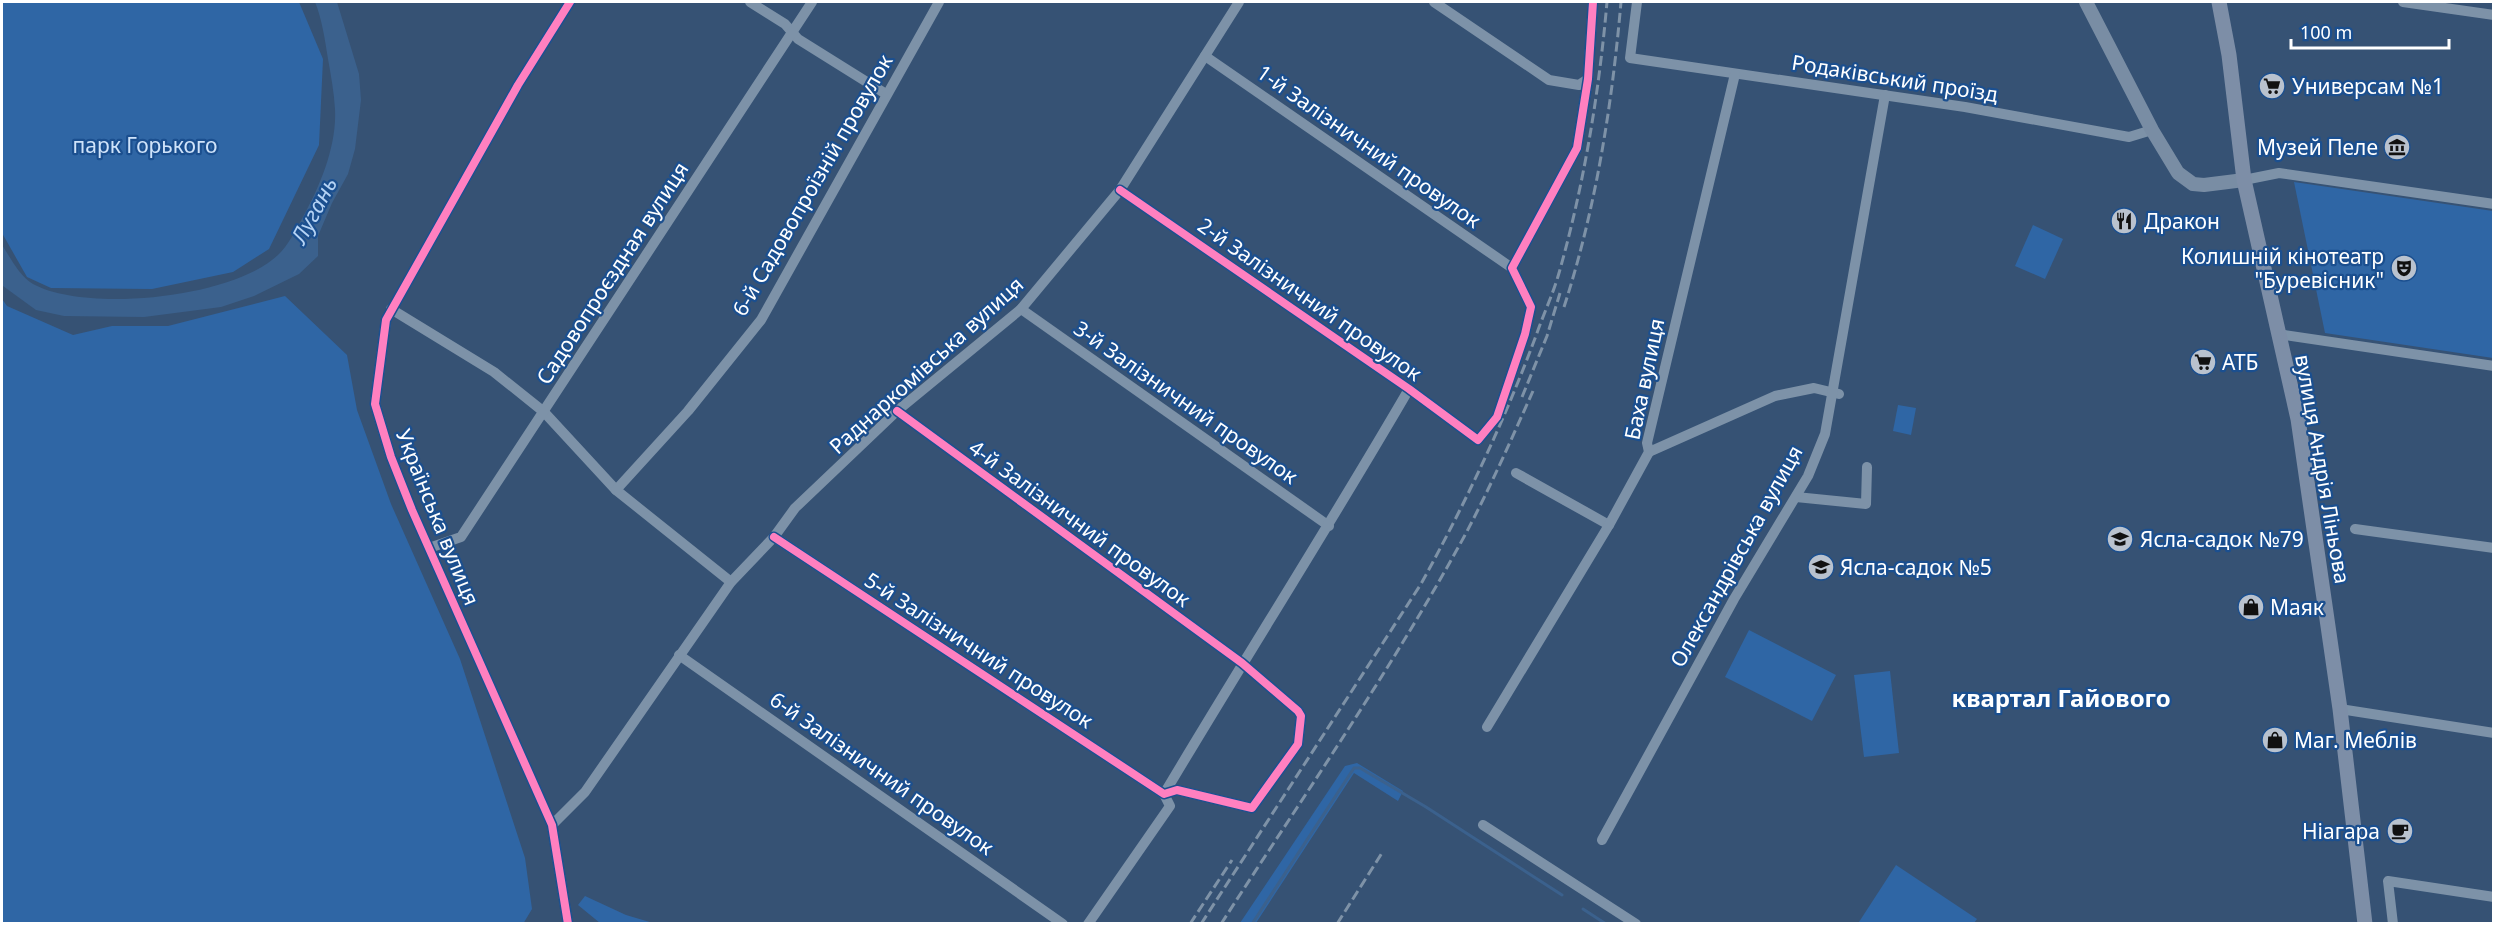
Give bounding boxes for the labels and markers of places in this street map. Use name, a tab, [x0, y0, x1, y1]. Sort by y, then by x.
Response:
supermarket icon: Универсам №1	[2257, 71, 2287, 101]
place label: Универсам №1	[2292, 72, 2444, 100]
museum icon: Музей Пеле	[2382, 132, 2412, 162]
place label: Музей Пеле	[2257, 133, 2378, 161]
restaurant icon: Дракон	[2109, 206, 2139, 236]
place label: Дракон	[2144, 207, 2220, 235]
place label: Колишній кінотеатр "Буревісник"	[2181, 242, 2384, 294]
theatre icon: Колишній кінотеатр "Буревісник"	[2389, 253, 2419, 283]
supermarket icon: АТБ	[2188, 347, 2218, 377]
place label: АТБ	[2222, 348, 2259, 376]
school or university icon: Ясла-садок №79	[2105, 524, 2135, 554]
place label: Ясла-садок №79	[2140, 525, 2304, 553]
school or university icon: Ясла-садок №5	[1806, 552, 1836, 582]
place label: Ясла-садок №5	[1840, 553, 1992, 581]
shop icon: Маяк	[2236, 592, 2266, 622]
place label: Маяк	[2270, 593, 2324, 621]
shop icon: Маг. Меблів	[2260, 725, 2290, 755]
place label: Маг. Меблів	[2294, 726, 2417, 754]
cafe icon: Ніагара	[2385, 816, 2415, 846]
place label: Ніагара	[2302, 817, 2380, 845]

